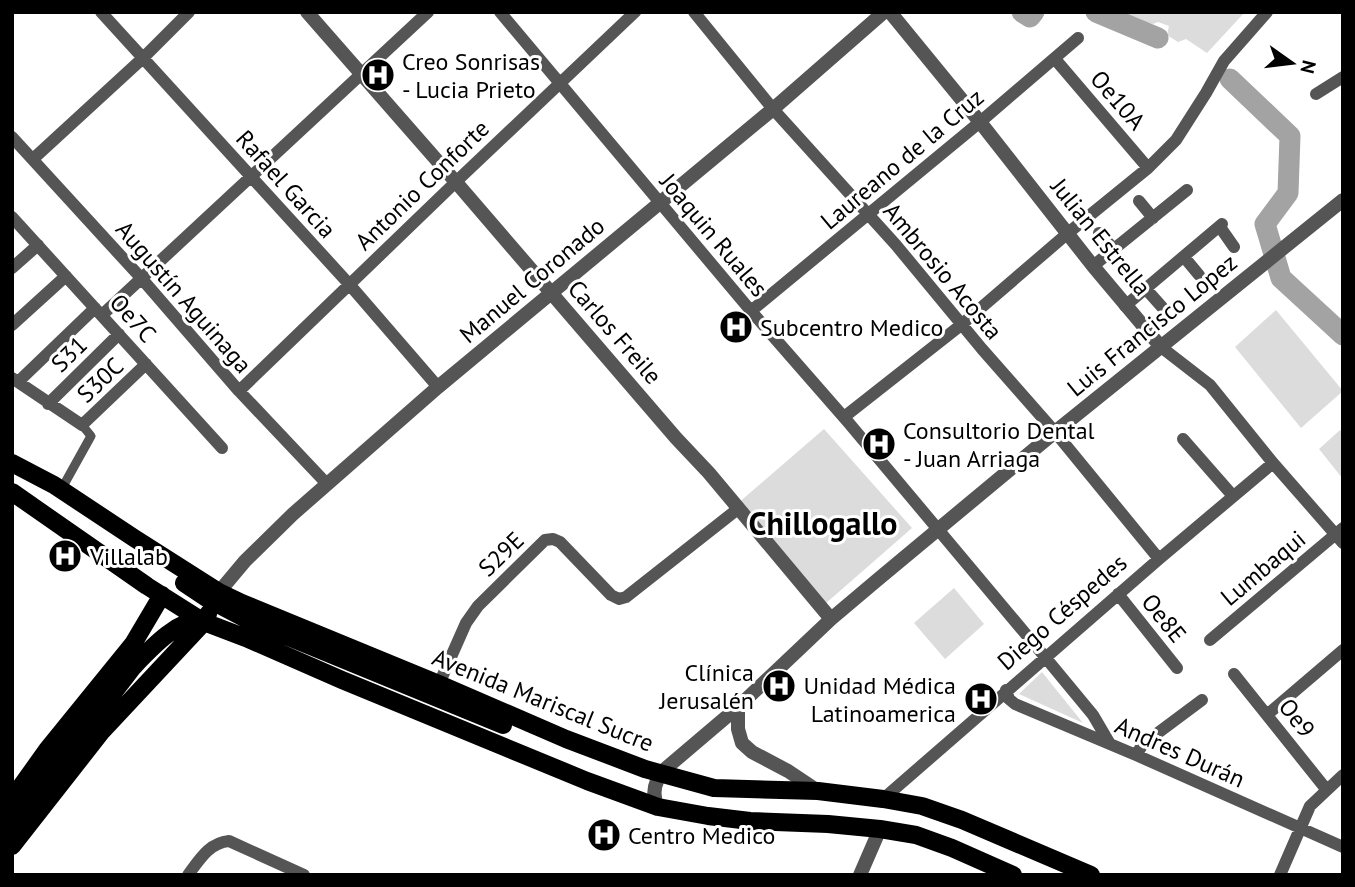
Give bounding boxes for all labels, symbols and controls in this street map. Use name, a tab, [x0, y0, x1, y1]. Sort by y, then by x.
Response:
north arrow	[1257, 28, 1327, 98]
place label: Creo Sonrisas - Lucia Prieto	[402, 46, 540, 105]
hospital icon: Creo Sonrisas - Lucia Prieto	[359, 56, 397, 94]
text: N	[1295, 58, 1322, 76]
street label: Oe10A	[1084, 64, 1152, 136]
street label: Laureano de la Cruz	[814, 82, 990, 236]
street label: Antonio Conforte	[348, 113, 496, 257]
street label: Rafael Garcia	[229, 123, 343, 245]
street label: Joaquin Ruales	[653, 166, 775, 303]
street label: Julian Estrella	[1044, 171, 1158, 302]
street label: Ambrosio Acosta	[877, 196, 1009, 346]
street label: Manuel Coronado	[453, 210, 611, 350]
street label: Augustín Aguinaga	[109, 214, 259, 380]
street label: Luis Francisco Lopez	[1061, 247, 1243, 403]
street label: Carlos Freile	[561, 273, 669, 391]
street label: Oe7C	[103, 287, 163, 349]
hospital icon: Subcentro Medico	[717, 308, 755, 346]
place label: Subcentro Medico	[760, 312, 943, 343]
street label: S31	[44, 329, 94, 379]
street label: S30C	[70, 351, 130, 409]
place label: Consultorio Dental - Juan Arriaga	[903, 415, 1095, 474]
hospital icon: Consultorio Dental - Juan Arriaga	[860, 425, 898, 463]
district label: Chillogallo	[749, 502, 897, 544]
street label: Lumbaqui	[1214, 524, 1312, 612]
street label: S29E	[472, 525, 530, 583]
hospital icon: Villalab	[46, 537, 84, 575]
place label: Villalab	[89, 541, 168, 572]
street label: Diego Céspedes	[991, 547, 1133, 677]
street label: Oe8E	[1135, 587, 1193, 649]
street label: Avenida Mariscal Sucre	[428, 641, 658, 759]
place label: Clínica Jerusalén	[658, 657, 754, 716]
hospital icon: Clínica Jerusalén	[760, 667, 798, 705]
place label: Unidad Médica Latinoamerica	[803, 670, 956, 729]
hospital icon: Unidad Médica Latinoamerica	[962, 680, 1000, 718]
street label: Oe9	[1272, 692, 1322, 744]
street label: Andres Durán	[1110, 710, 1250, 794]
hospital icon: Centro Medico	[585, 816, 623, 854]
place label: Centro Medico	[628, 820, 775, 851]

